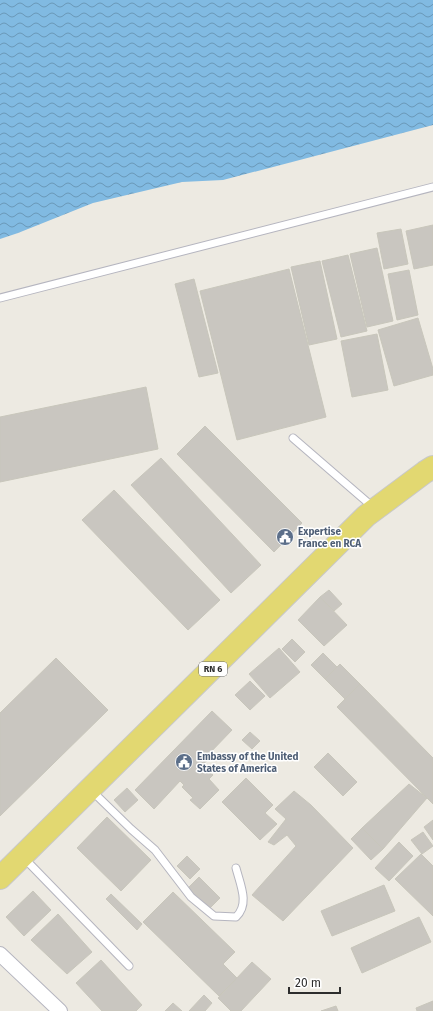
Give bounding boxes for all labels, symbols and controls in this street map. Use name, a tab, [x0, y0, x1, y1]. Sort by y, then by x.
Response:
place label: Expertise France en RCA	[298, 526, 362, 550]
public building icon: Expertise France en RCA	[275, 527, 295, 547]
road number: RN 6	[199, 662, 227, 676]
place label: Embassy of the United States of America	[197, 751, 298, 775]
public building icon: Embassy of the United States of America	[174, 752, 194, 772]
scale bar	[289, 969, 340, 995]
text: 20 m	[295, 976, 321, 990]

